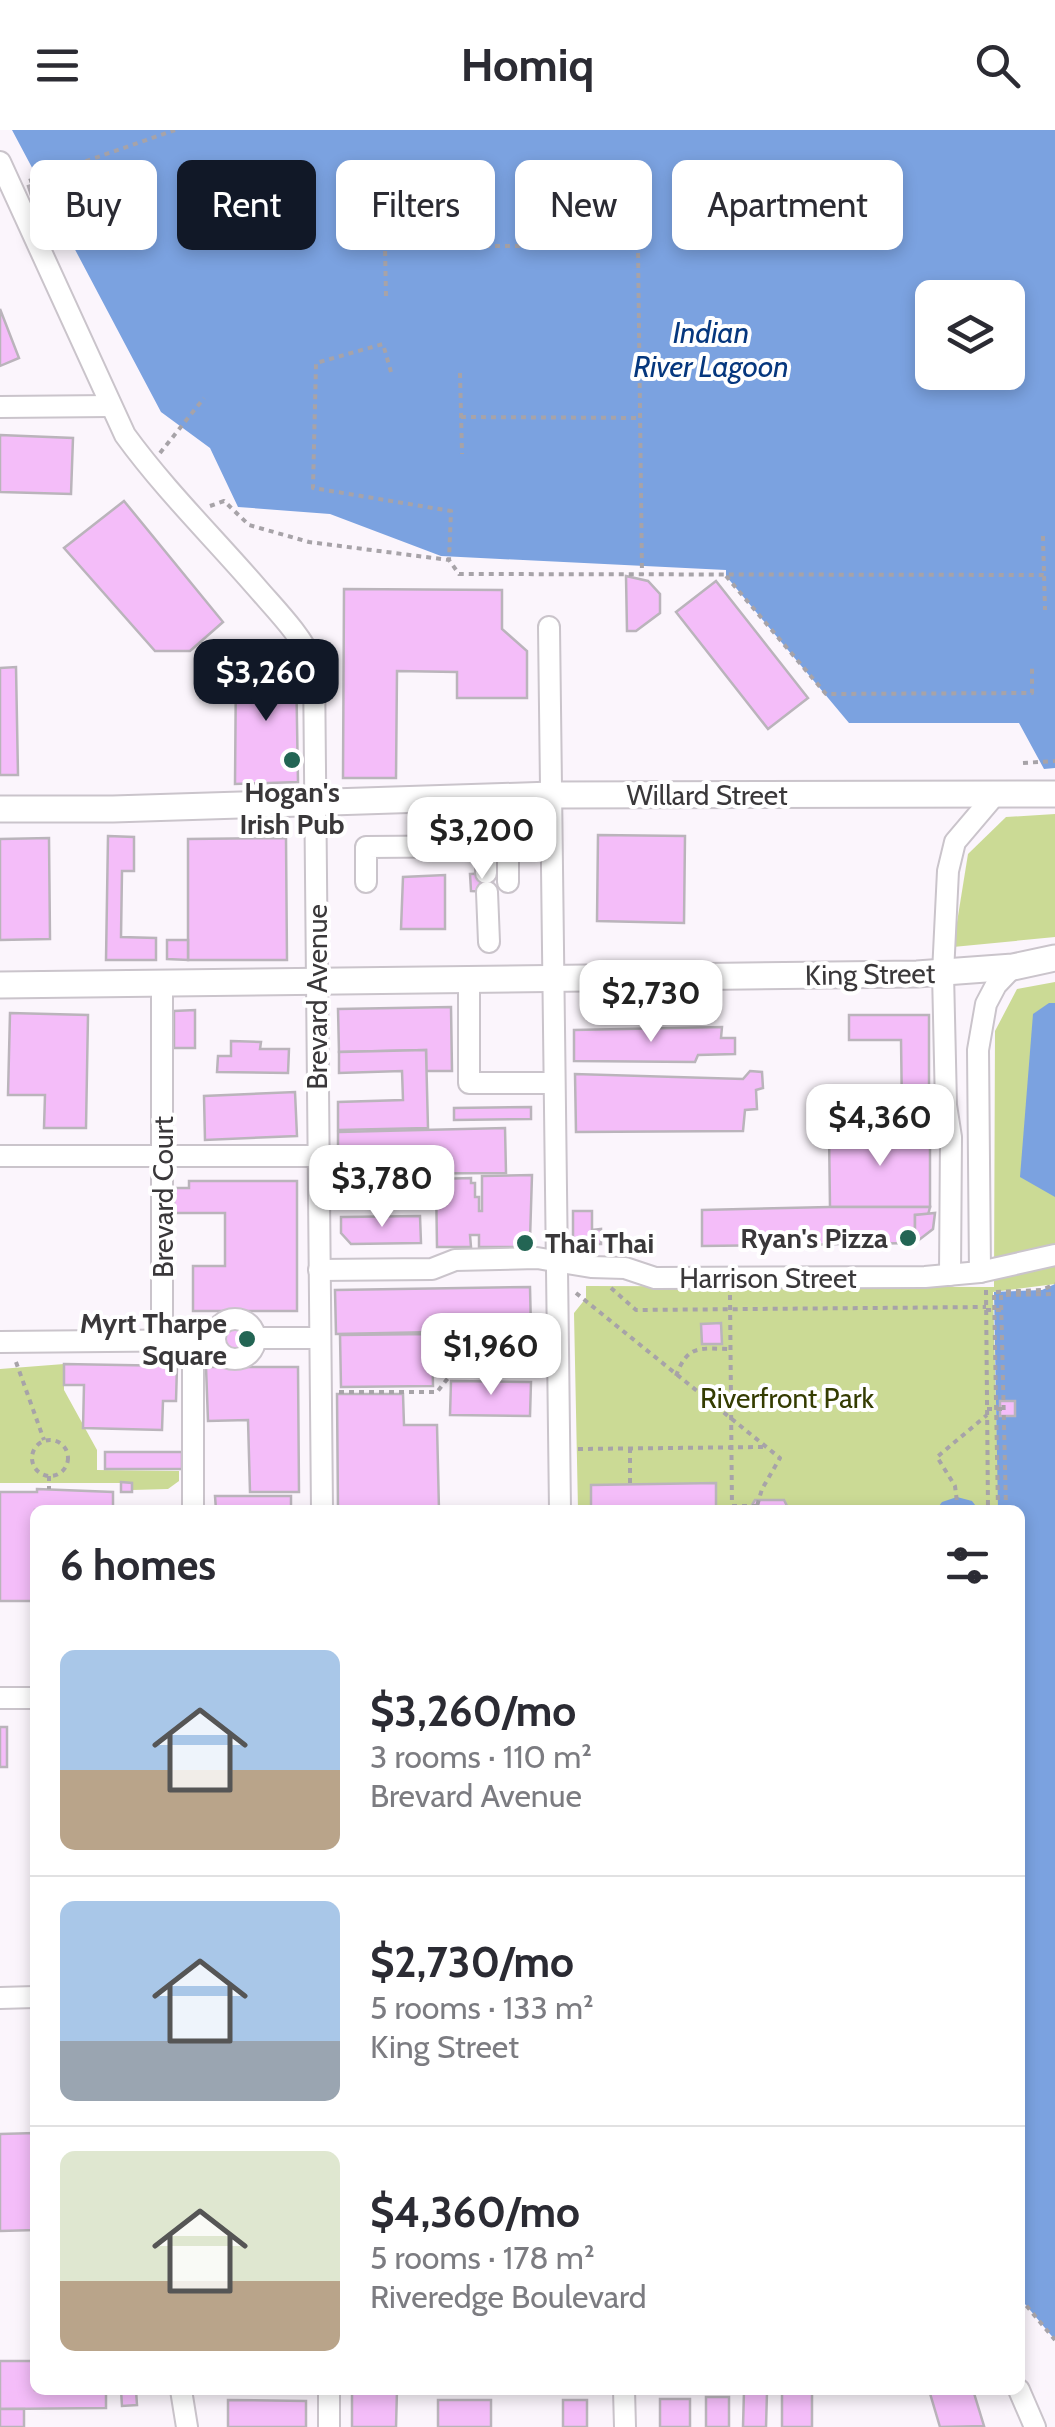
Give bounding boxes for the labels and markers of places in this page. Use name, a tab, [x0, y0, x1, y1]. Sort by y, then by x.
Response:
pin: $3,260	[185, 639, 347, 724]
marker: Hogan's Irish Pub	[281, 749, 303, 771]
place label: Hogan's Irish Pub	[239, 775, 345, 841]
pin: $3,200	[401, 797, 563, 882]
pin: $2,730	[570, 960, 732, 1045]
pin: $4,360	[799, 1084, 961, 1169]
pin: $3,780	[301, 1145, 463, 1230]
place label: Ryan's Pizza	[740, 1221, 888, 1255]
place label: Thai Thai	[545, 1226, 654, 1260]
marker: Ryan's Pizza	[897, 1227, 919, 1249]
marker: Thai Thai	[514, 1232, 536, 1254]
place label: Myrt Tharpe Square	[80, 1306, 227, 1372]
pin: $1,960	[410, 1313, 572, 1398]
marker: Myrt Tharpe Square	[236, 1328, 258, 1350]

